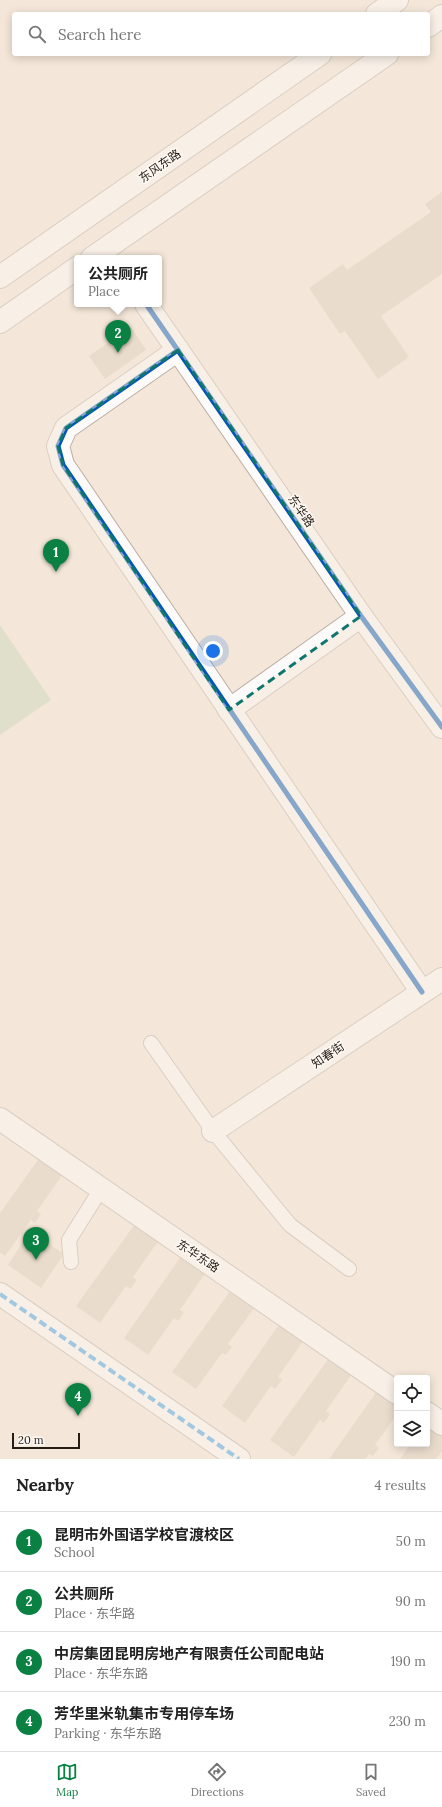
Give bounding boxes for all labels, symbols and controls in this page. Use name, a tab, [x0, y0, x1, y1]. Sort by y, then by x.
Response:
search box	[12, 12, 430, 56]
icon: search	[26, 23, 48, 45]
text: Search here	[58, 25, 141, 44]
street label: 东风东路	[136, 146, 184, 186]
popup	[74, 255, 162, 307]
text: 公共厕所	[88, 264, 148, 283]
text: Place	[88, 283, 120, 300]
pin: 2	[105, 320, 131, 353]
street label: 东华路	[285, 492, 318, 530]
pin: 1	[43, 539, 69, 572]
your location	[203, 641, 223, 661]
street label: 知春街	[309, 1038, 347, 1071]
pin: 3	[23, 1227, 49, 1260]
street label: 东华东路	[174, 1236, 222, 1275]
map controls	[394, 1375, 430, 1447]
button: locate	[394, 1375, 430, 1411]
pin: 4	[65, 1383, 91, 1416]
button: layers	[394, 1411, 430, 1447]
scale bar	[12, 1431, 80, 1450]
text: 20 m	[18, 1433, 43, 1447]
text: Nearby	[16, 1474, 74, 1496]
text: 4 results	[375, 1477, 426, 1494]
text: 昆明市外国语学校官渡校区	[54, 1525, 234, 1544]
text: 1	[26, 1533, 32, 1550]
text: 50 m	[396, 1533, 426, 1550]
text: School	[54, 1544, 95, 1561]
text: 公共厕所	[54, 1584, 114, 1603]
text: 2	[26, 1593, 32, 1610]
text: 90 m	[395, 1593, 426, 1610]
text: Place · 东华路	[54, 1605, 135, 1622]
text: 中房集团昆明房地产有限责任公司配电站	[54, 1644, 324, 1663]
text: 3	[25, 1653, 33, 1670]
text: 190 m	[391, 1653, 426, 1670]
text: Place · 东华东路	[54, 1665, 148, 1682]
text: 芳华里米轨集市专用停车场	[54, 1704, 234, 1723]
text: 4	[25, 1713, 33, 1730]
text: 230 m	[389, 1713, 426, 1730]
text: Parking · 东华东路	[54, 1725, 162, 1742]
tab: Map	[56, 1761, 78, 1799]
tab: Directions	[191, 1761, 244, 1799]
tab: Saved	[356, 1761, 386, 1799]

